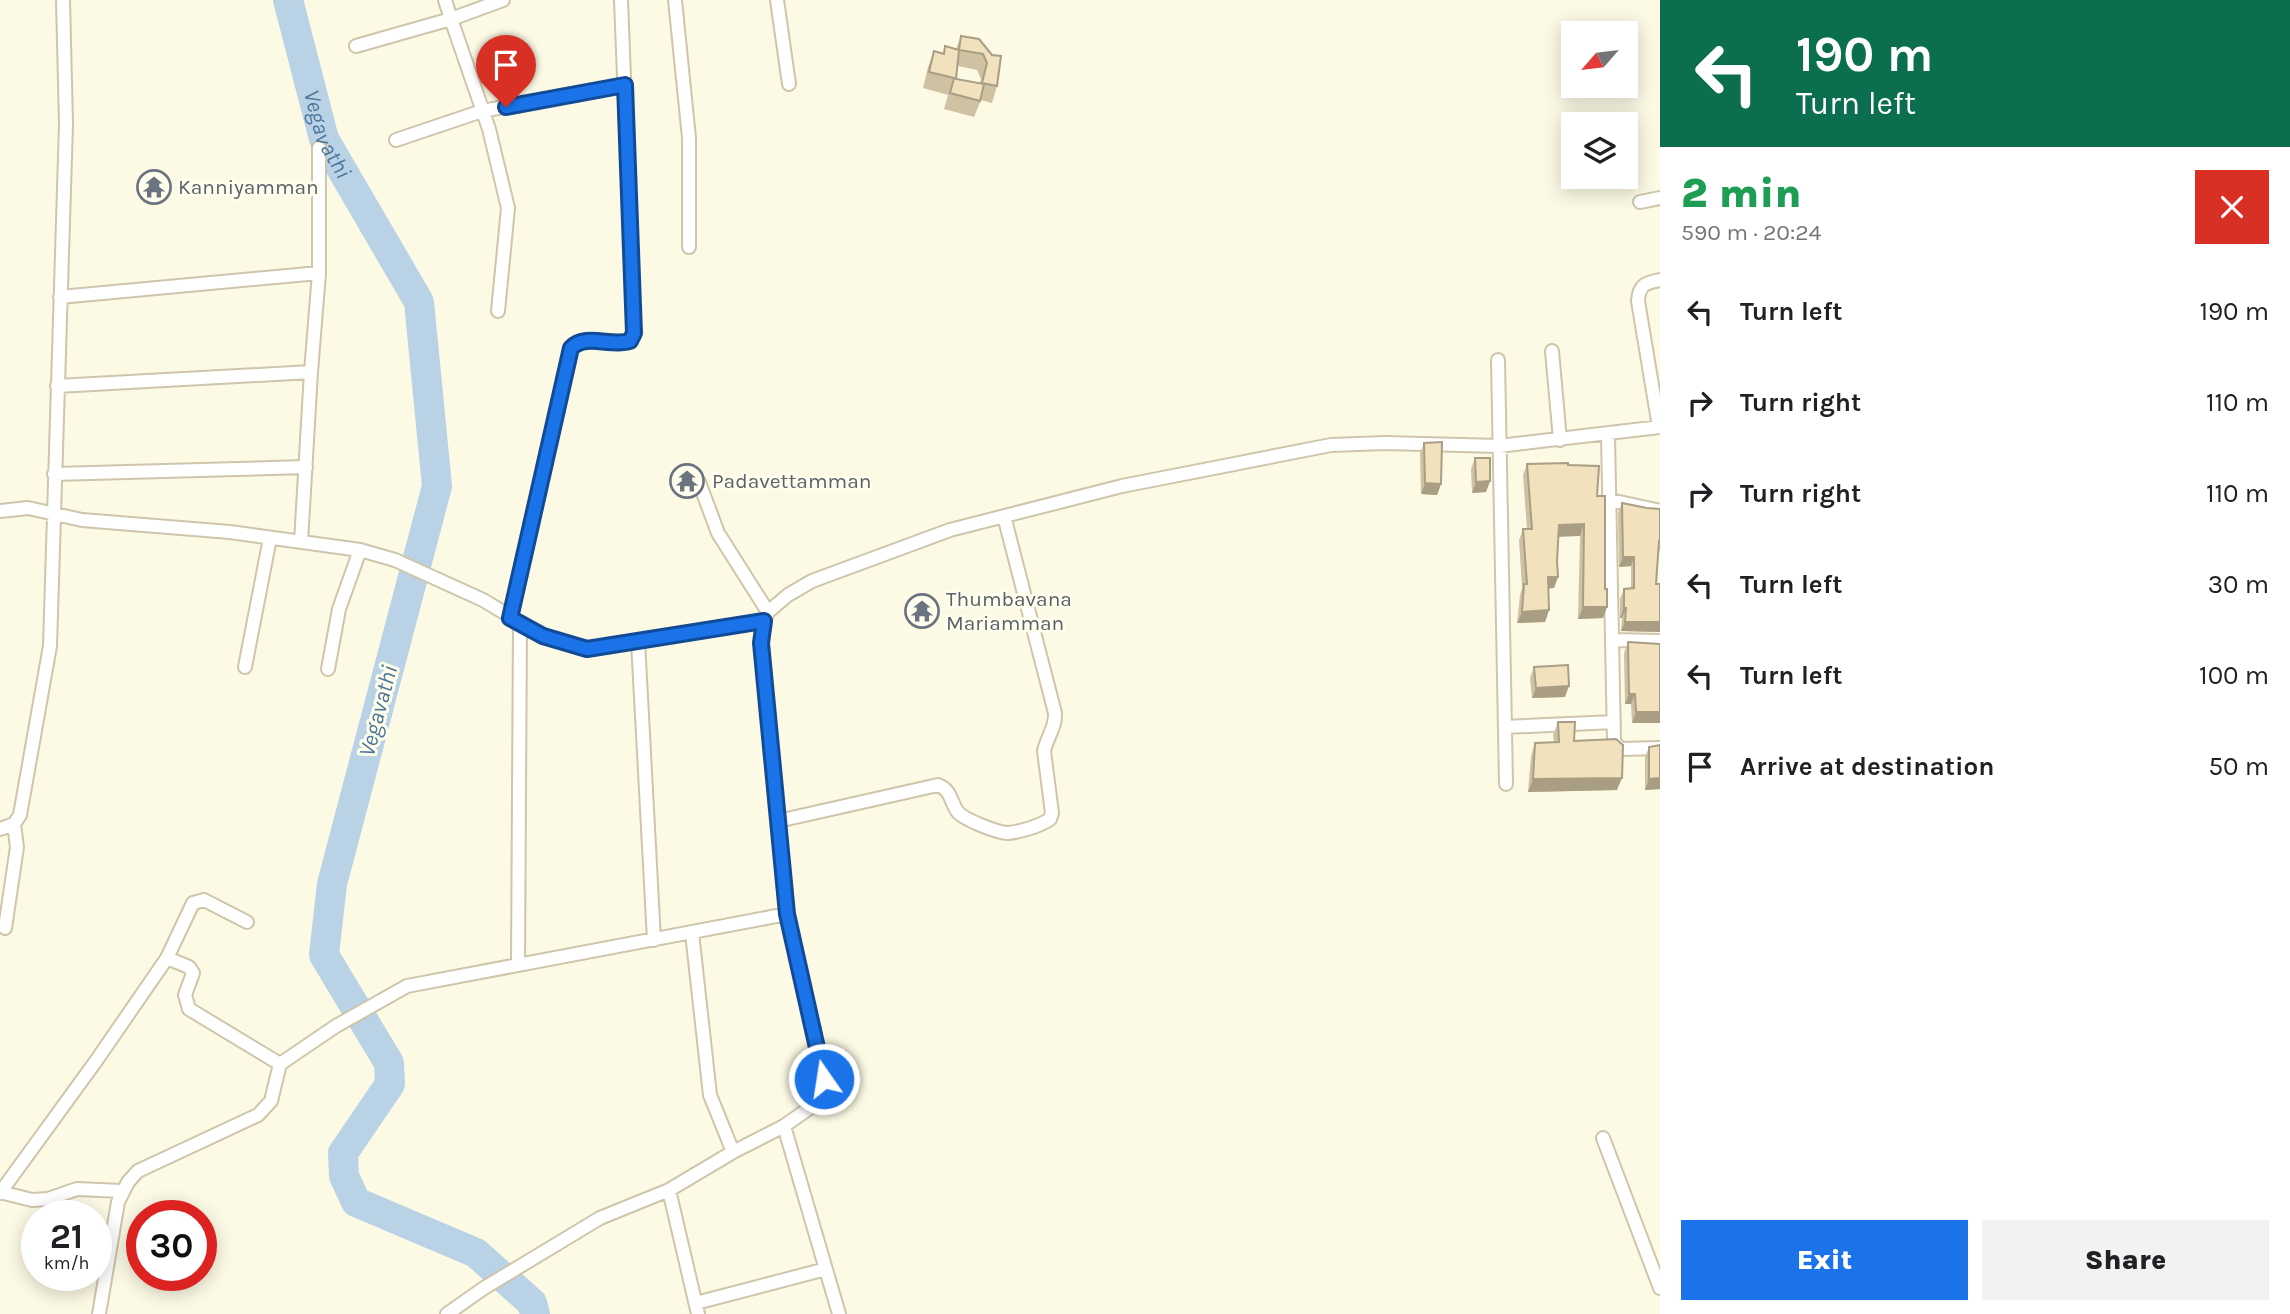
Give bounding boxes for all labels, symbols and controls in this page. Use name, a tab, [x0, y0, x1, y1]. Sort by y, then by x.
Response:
north arrow	[1561, 21, 1638, 98]
map controls	[1561, 21, 1638, 189]
text: 190 m	[1796, 26, 1933, 83]
icon: left	[1681, 28, 1772, 119]
pin	[476, 35, 536, 107]
icon: arrive	[487, 46, 525, 84]
text: Turn left	[1796, 85, 1916, 122]
water label: Vegavathi	[298, 87, 357, 183]
button: layers	[1561, 112, 1638, 189]
temple icon: Kanniyamman	[135, 168, 173, 206]
text: 2 min	[1681, 168, 1801, 218]
button: close	[2195, 170, 2269, 244]
place label: Kanniyamman	[178, 175, 319, 199]
text: 590 m · 20:24	[1681, 219, 1821, 246]
icon: left	[1681, 293, 1719, 331]
text: Turn left	[1740, 296, 1842, 327]
text: 190 m	[2199, 296, 2269, 327]
icon: right	[1681, 384, 1719, 422]
text: Turn right	[1740, 387, 1861, 418]
text: 110 m	[2206, 387, 2269, 418]
temple icon: Padavettamman	[668, 462, 706, 500]
place label: Padavettamman	[712, 469, 871, 493]
icon: right	[1681, 475, 1719, 513]
text: Turn right	[1740, 478, 1861, 509]
text: 110 m	[2206, 478, 2269, 509]
icon: left	[1681, 566, 1719, 604]
text: Turn left	[1740, 569, 1842, 600]
text: 30 m	[2208, 569, 2269, 600]
place label: Thumbavana Mariamman	[946, 587, 1072, 635]
temple icon: Thumbavana Mariamman	[903, 592, 941, 630]
icon: left	[1681, 657, 1719, 695]
text: Turn left	[1740, 660, 1842, 691]
text: 100 m	[2199, 660, 2269, 691]
water label: Vegavathi	[353, 662, 403, 760]
icon: arrive	[1681, 748, 1719, 786]
text: Arrive at destination	[1740, 751, 1994, 782]
text: 50 m	[2208, 751, 2269, 782]
position arrow	[787, 1042, 861, 1116]
speed limit sign: 30	[126, 1200, 217, 1291]
text: 21	[50, 1216, 83, 1257]
button: Exit	[1681, 1220, 1968, 1300]
button: Share	[1982, 1220, 2269, 1300]
text: km/h	[44, 1252, 89, 1274]

